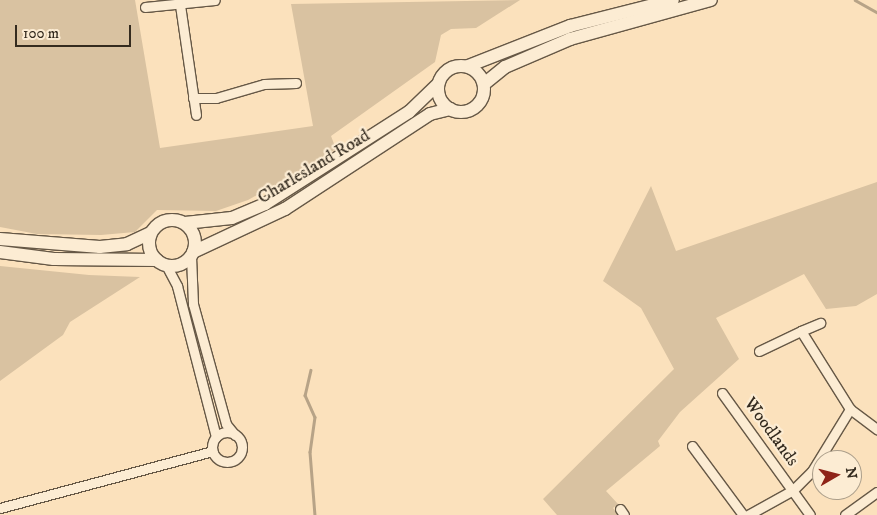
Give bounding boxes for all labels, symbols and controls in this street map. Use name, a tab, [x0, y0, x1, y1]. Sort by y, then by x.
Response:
scale bar	[18, 15, 134, 47]
text: 100 m	[23, 24, 59, 43]
street label: Charlesland Road	[254, 125, 374, 209]
street label: Woodlands	[739, 393, 803, 471]
north arrow	[812, 450, 862, 500]
text: N	[841, 466, 861, 480]

